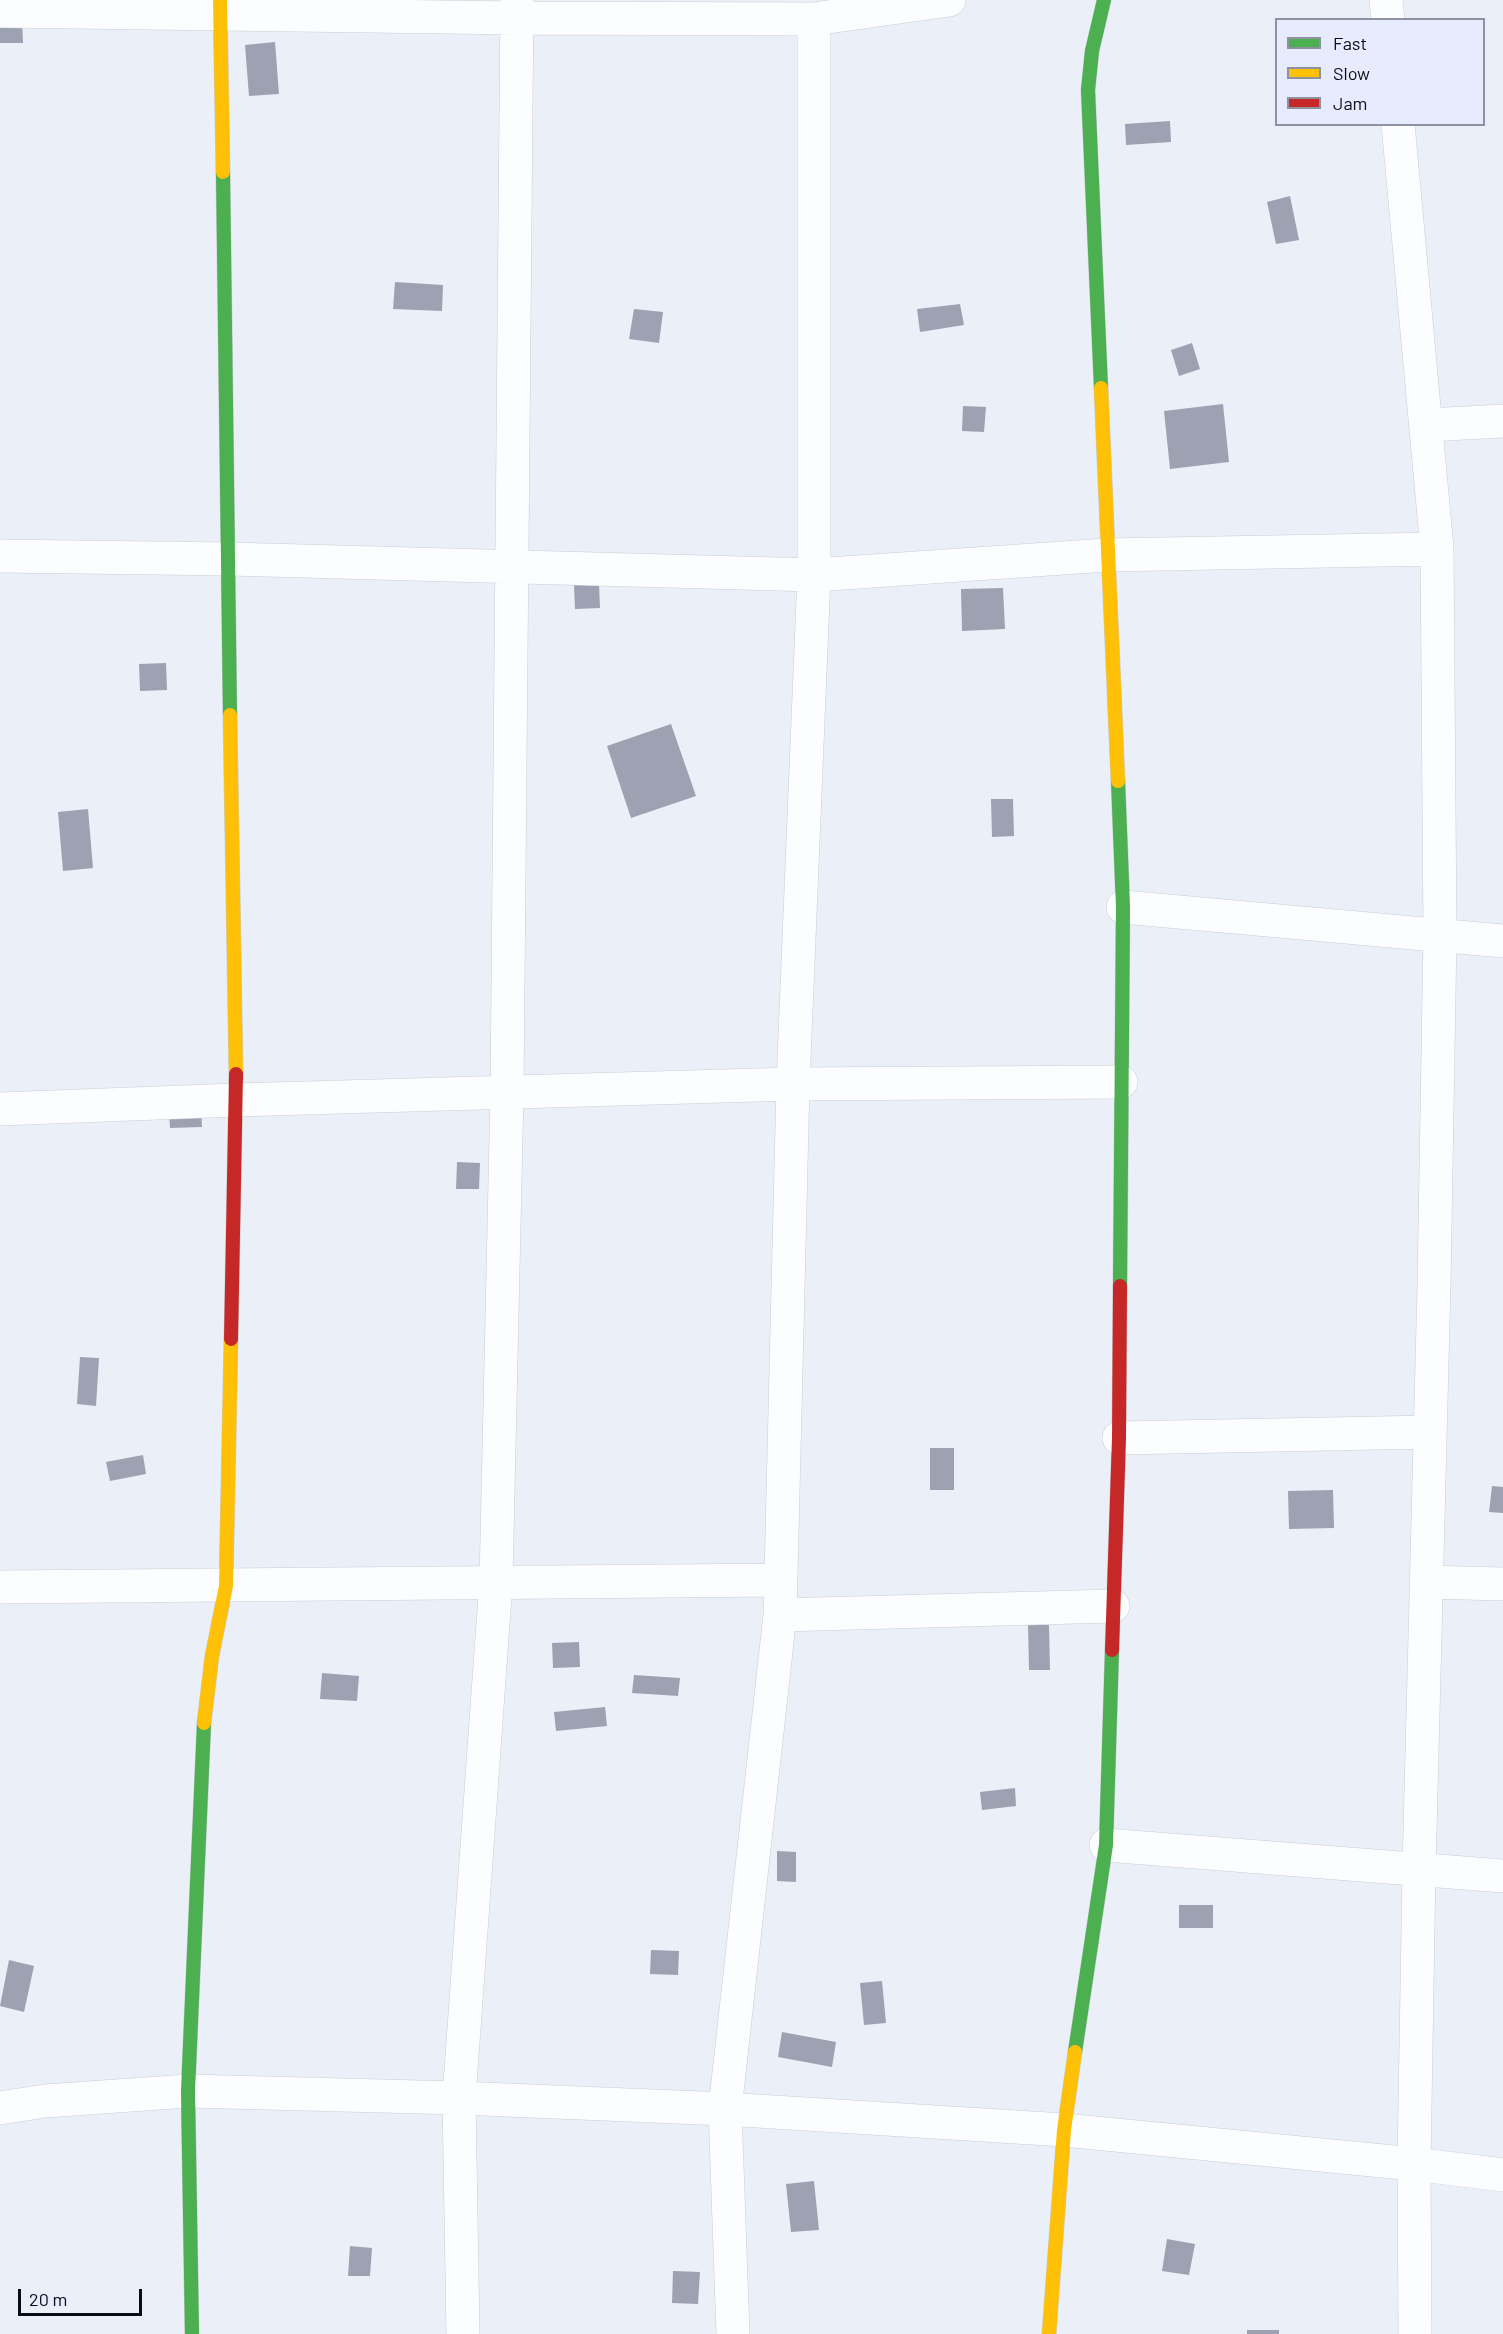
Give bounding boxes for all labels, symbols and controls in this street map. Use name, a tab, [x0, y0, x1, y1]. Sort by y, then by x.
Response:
legend	[1275, 18, 1485, 126]
text: Fast	[1333, 32, 1367, 54]
text: Slow	[1333, 62, 1370, 84]
text: Jam	[1333, 92, 1367, 114]
scale bar	[21, 2277, 146, 2315]
text: 20 m	[29, 2288, 67, 2310]

